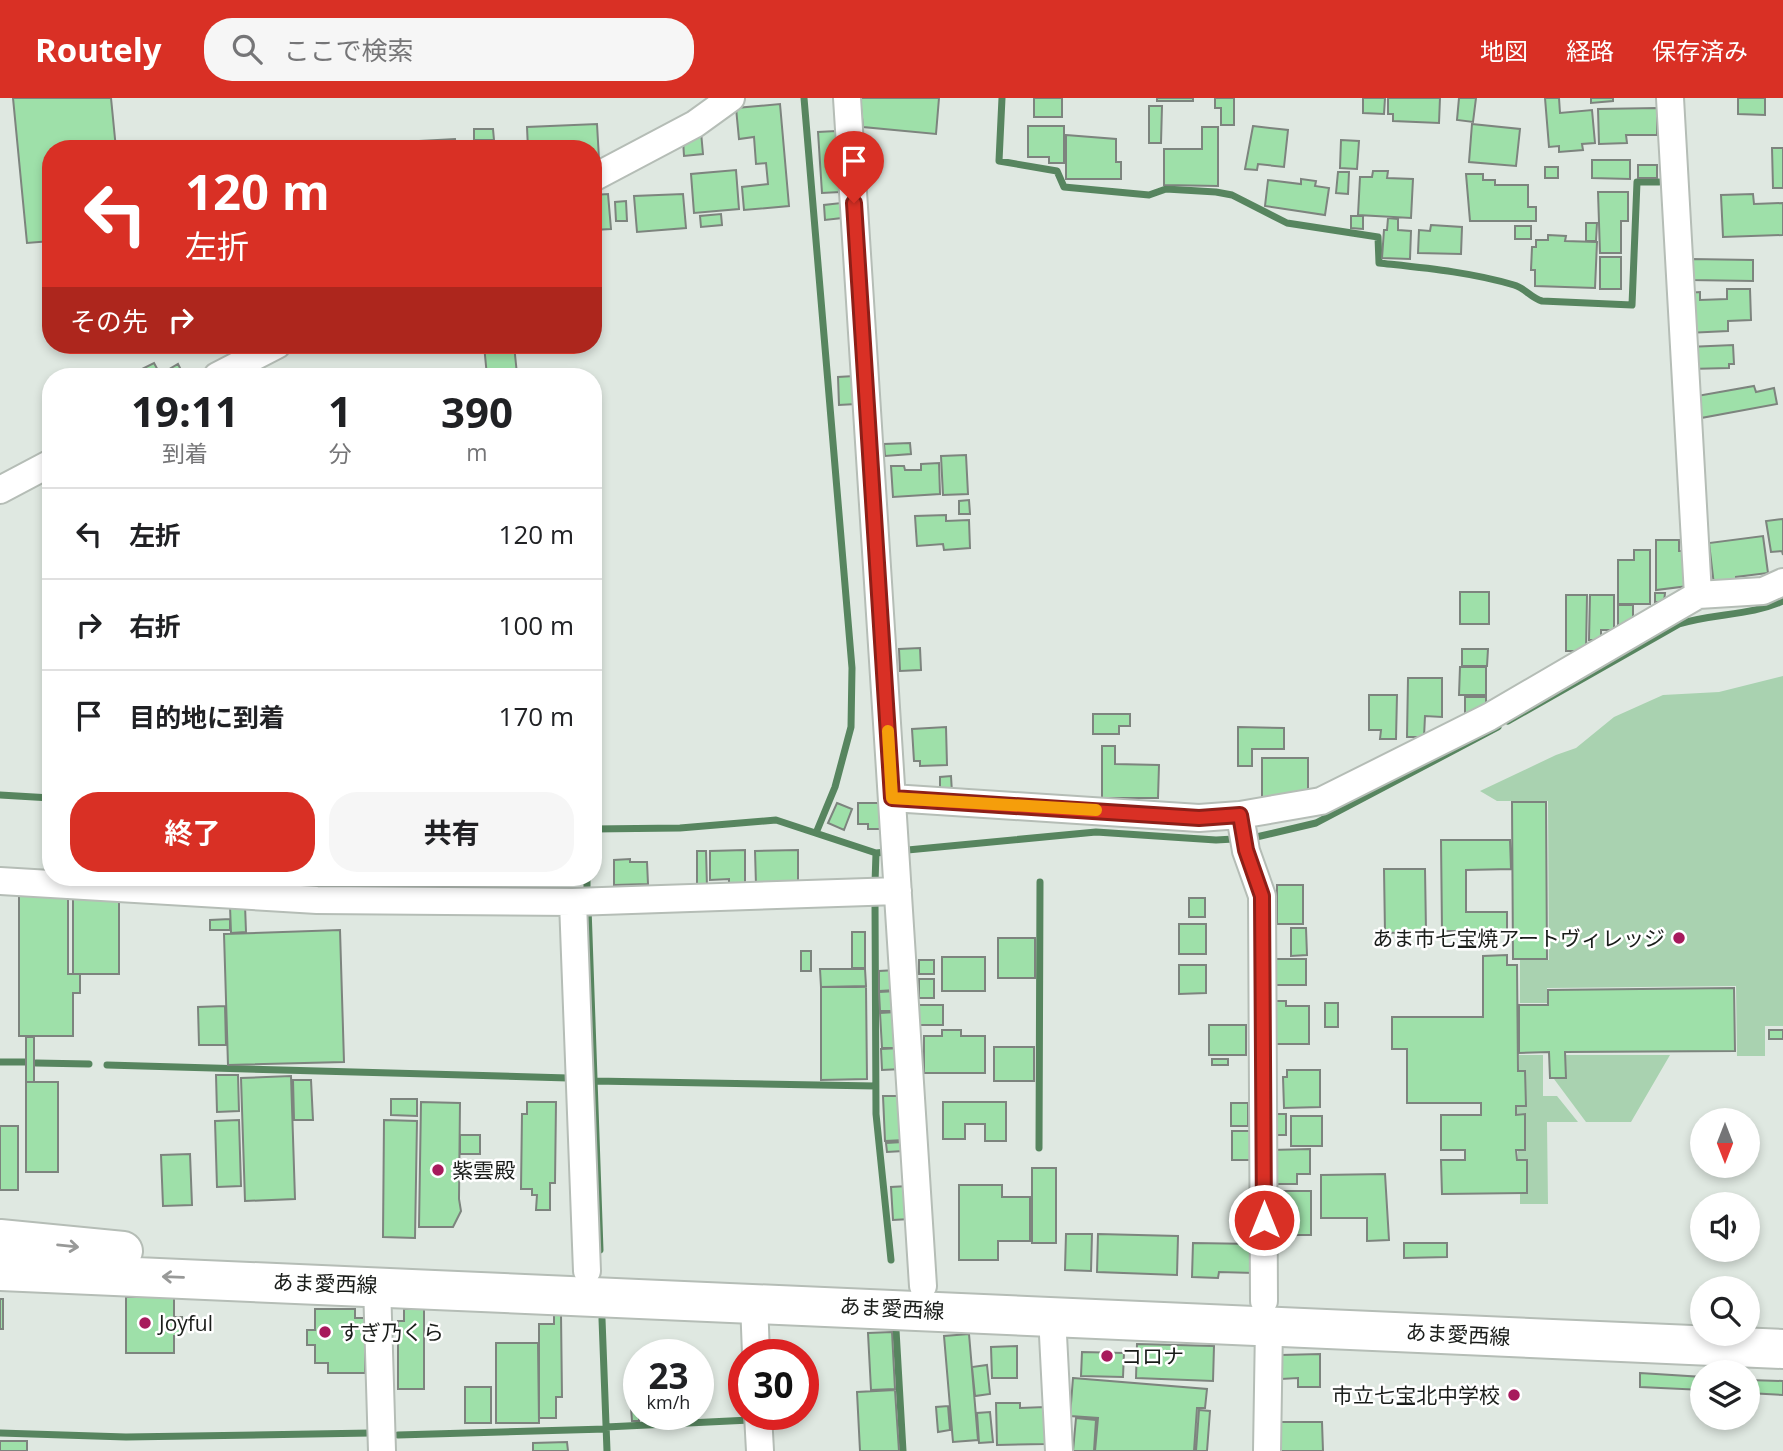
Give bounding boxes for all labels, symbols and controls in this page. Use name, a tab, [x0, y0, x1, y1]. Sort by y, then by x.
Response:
search box	[204, 18, 694, 81]
text: Routely	[35, 27, 162, 72]
icon: search	[228, 30, 266, 68]
text: ここで検索	[284, 32, 414, 68]
text: 地図	[1480, 34, 1528, 67]
text: 経路	[1566, 34, 1614, 67]
text: 保存済み	[1652, 34, 1748, 67]
pin	[824, 131, 884, 203]
icon: arrive	[835, 142, 873, 180]
text: 120 m	[185, 158, 330, 224]
icon: left	[70, 168, 161, 259]
text: 左折	[185, 224, 249, 267]
icon: right	[162, 301, 200, 339]
text: その先	[70, 303, 148, 339]
text: 19:11	[131, 382, 239, 439]
text: 1	[328, 382, 352, 439]
text: 390	[441, 383, 513, 440]
text: m	[466, 436, 488, 468]
text: 到着	[162, 437, 208, 469]
text: 分	[328, 437, 351, 469]
icon: left	[70, 515, 108, 553]
text: 120 m	[499, 516, 574, 552]
text: 左折	[129, 517, 181, 553]
icon: right	[70, 606, 108, 644]
text: 100 m	[499, 607, 574, 643]
text: 右折	[129, 608, 181, 644]
icon: arrive	[70, 697, 108, 735]
text: 170 m	[499, 698, 574, 734]
text: 目的地に到着	[129, 699, 285, 735]
button: 終了	[70, 792, 315, 872]
button: 共有	[329, 792, 574, 872]
place label: あま市七宝焼アートヴィレッジ	[1372, 924, 1665, 952]
marker: あま市七宝焼アートヴィレッジ	[1671, 930, 1687, 946]
north arrow	[1690, 1108, 1760, 1178]
map controls	[1690, 1108, 1760, 1430]
place label: 紫雲殿	[452, 1156, 515, 1184]
marker: 紫雲殿	[430, 1162, 446, 1178]
position arrow	[1227, 1183, 1301, 1257]
button: sound	[1690, 1192, 1760, 1262]
one-way arrow	[56, 1240, 79, 1253]
street label: あま愛西線	[272, 1267, 378, 1299]
one-way arrow	[162, 1271, 185, 1284]
button: search	[1690, 1276, 1760, 1346]
street label: あま愛西線	[839, 1291, 945, 1325]
place label: Joyful	[157, 1309, 213, 1337]
marker: Joyful	[137, 1315, 153, 1331]
street label: あま愛西線	[1405, 1317, 1511, 1351]
place label: すぎ乃くら	[339, 1318, 444, 1346]
marker: すぎ乃くら	[317, 1324, 333, 1340]
speed limit sign: 30	[728, 1339, 819, 1430]
place label: コロナ	[1121, 1342, 1184, 1370]
marker: コロナ	[1099, 1348, 1115, 1364]
text: 23	[648, 1352, 689, 1399]
button: layers	[1690, 1360, 1760, 1430]
place label: 市立七宝北中学校	[1332, 1381, 1500, 1409]
marker: 市立七宝北中学校	[1506, 1387, 1522, 1403]
text: km/h	[647, 1390, 690, 1414]

